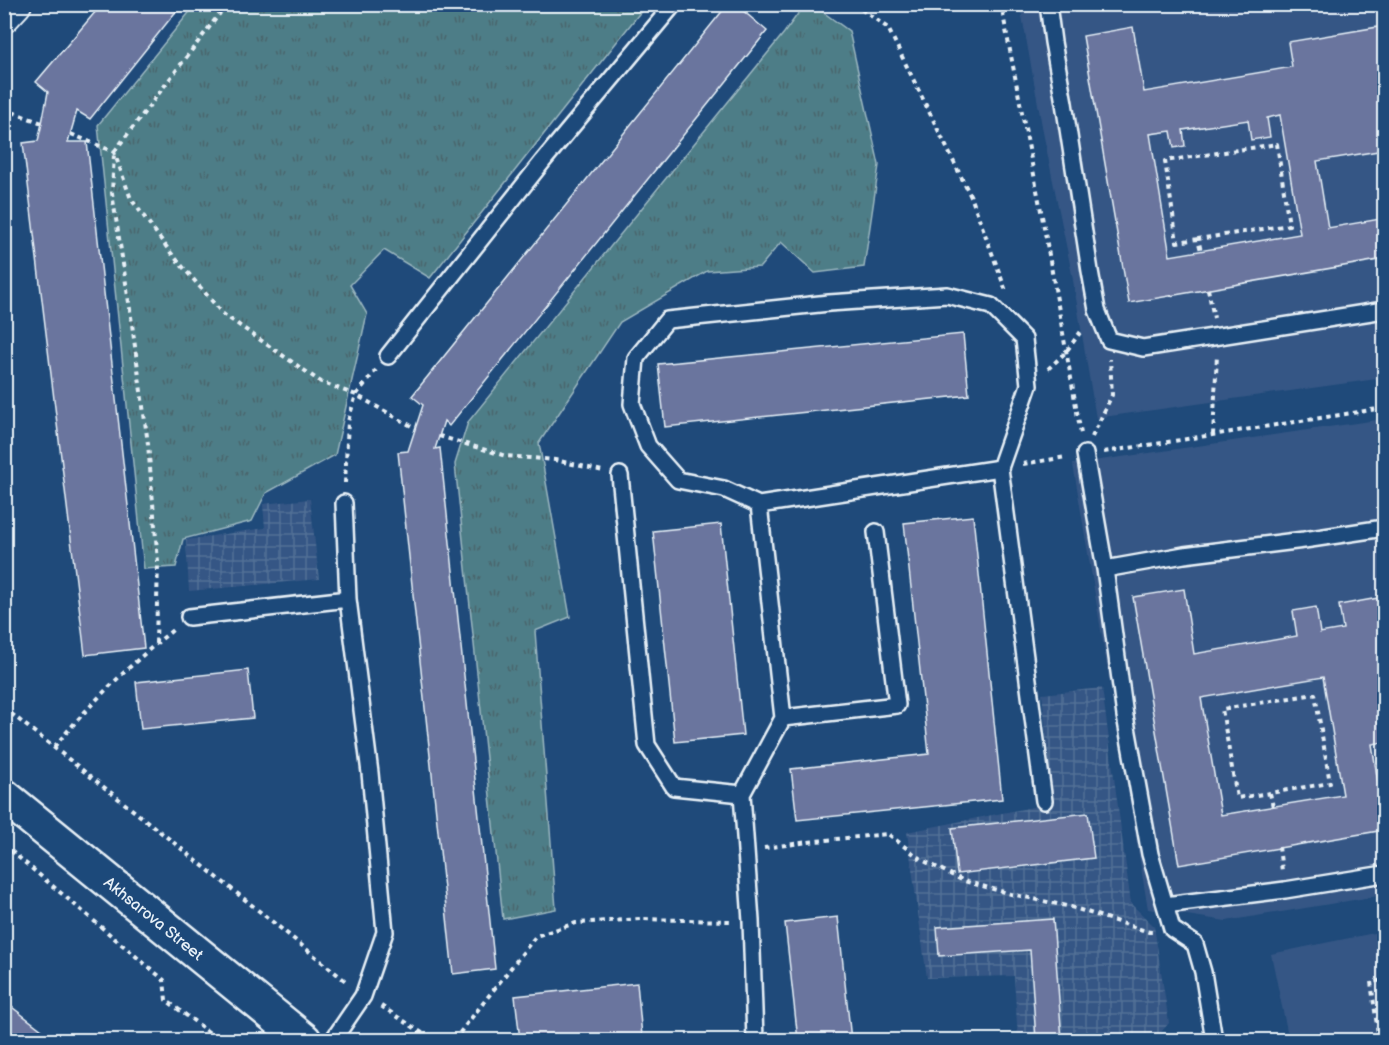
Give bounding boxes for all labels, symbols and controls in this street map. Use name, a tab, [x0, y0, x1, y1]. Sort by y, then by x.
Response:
street label: Akhsarova Street	[100, 873, 207, 965]

